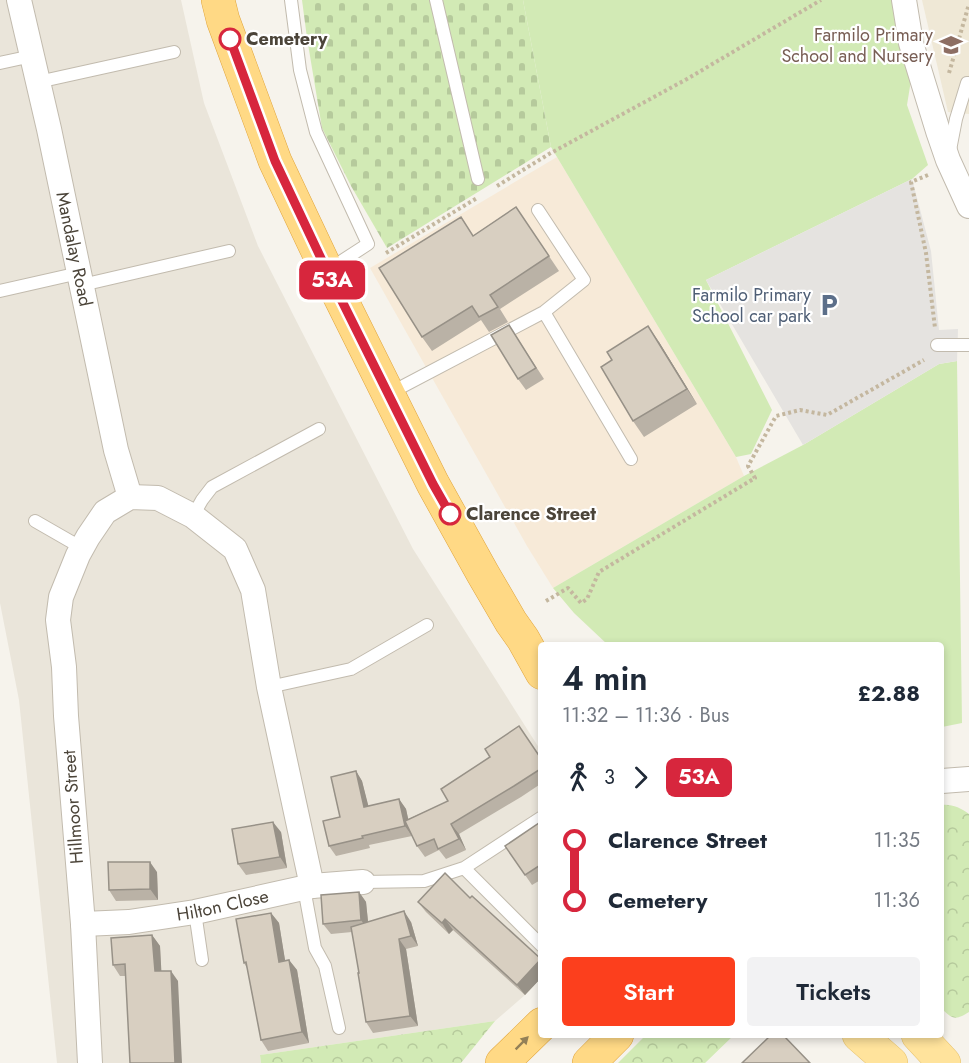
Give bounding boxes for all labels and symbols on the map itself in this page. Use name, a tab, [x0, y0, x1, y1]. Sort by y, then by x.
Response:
place label: Farmilo Primary School and Nursery	[781, 22, 933, 69]
place label: Cemetery	[246, 26, 328, 52]
marker: Cemetery	[219, 28, 241, 50]
school or university icon: Farmilo Primary School and Nursery	[938, 32, 964, 58]
street label: Mandalay Road	[49, 189, 99, 309]
line badge: 53A	[298, 260, 366, 300]
place label: Farmilo Primary School car park	[692, 282, 811, 329]
parking icon: Farmilo Primary School car park	[816, 292, 842, 318]
place label: Clarence Street	[466, 501, 596, 527]
marker: Clarence Street	[439, 503, 461, 525]
street label: Hillmoor Street	[56, 749, 90, 865]
street label: Hilton Close	[175, 883, 271, 928]
one-way arrow	[515, 1036, 529, 1051]

